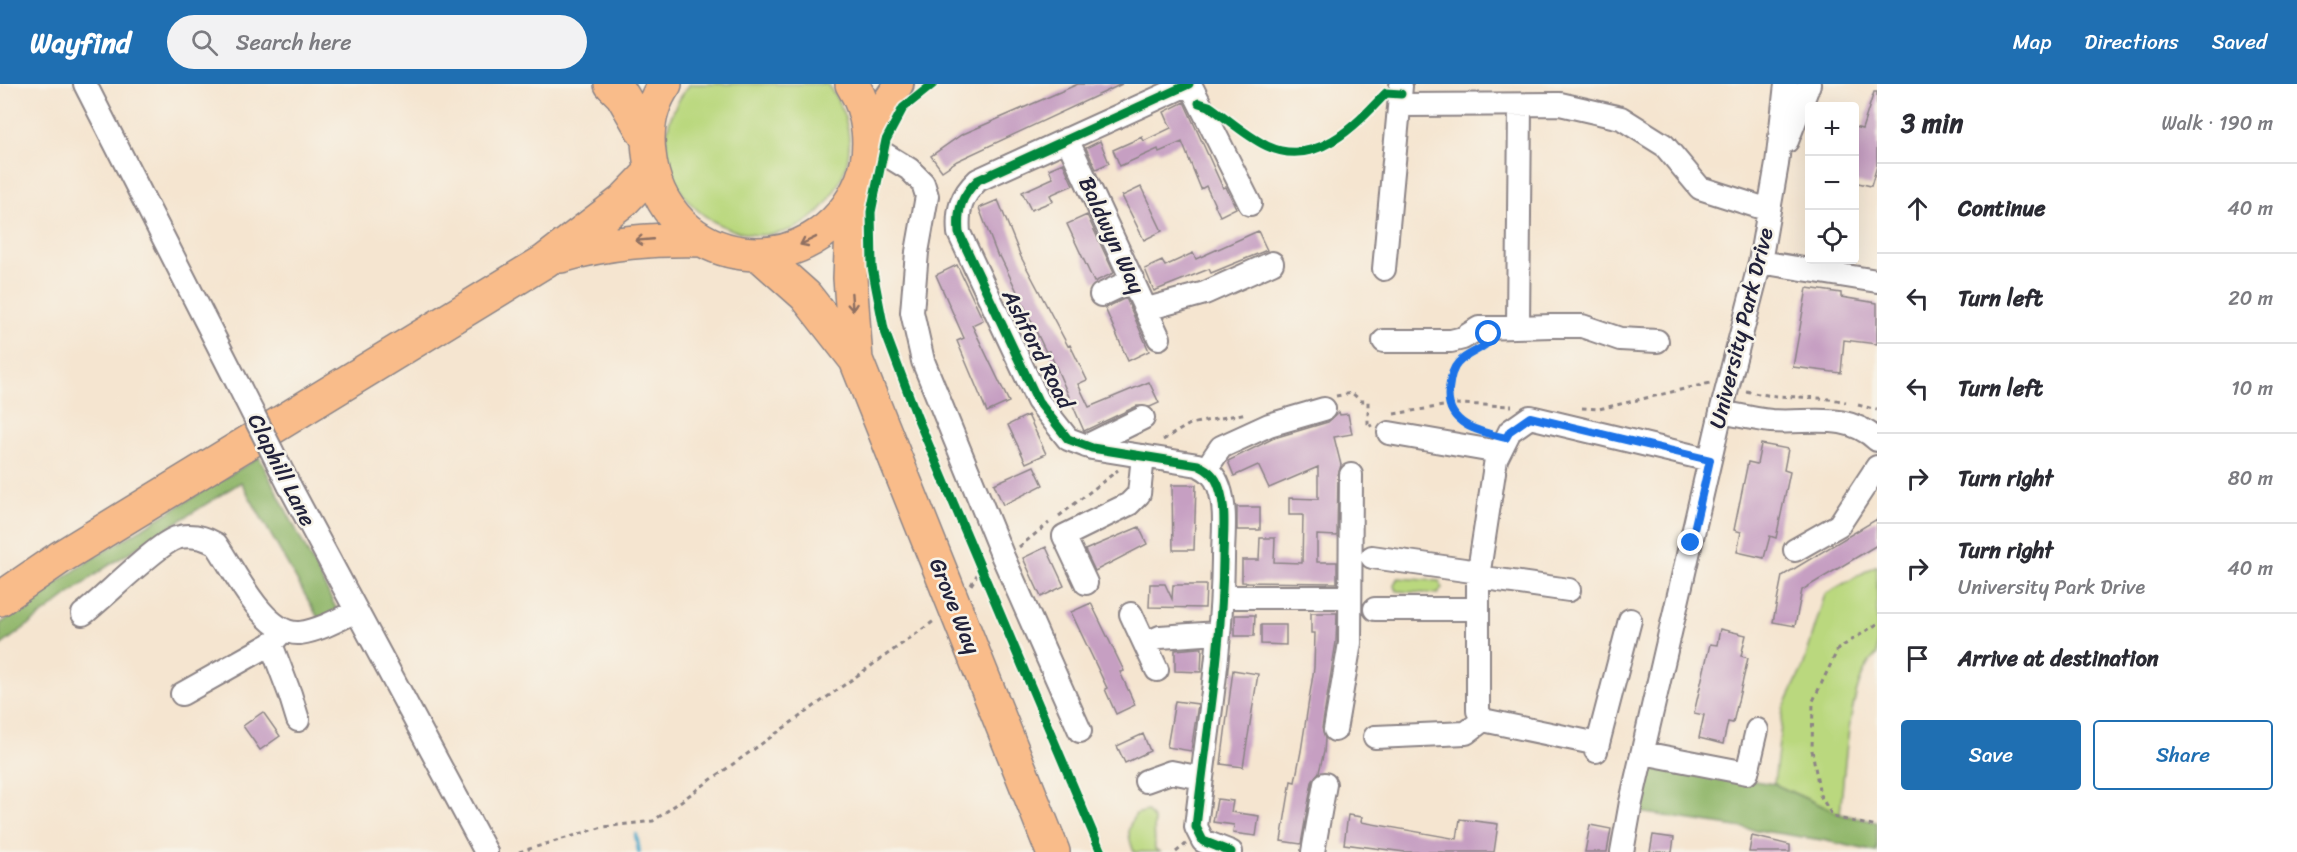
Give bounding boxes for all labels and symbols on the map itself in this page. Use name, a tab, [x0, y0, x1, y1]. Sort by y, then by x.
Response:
street label: Baldwyn Way	[1068, 170, 1157, 301]
street label: University Park Drive	[1697, 223, 1785, 433]
one-way arrow	[634, 235, 654, 246]
one-way arrow	[800, 236, 818, 248]
street label: Ashford Road	[991, 281, 1086, 417]
one-way arrow	[847, 292, 858, 312]
route start	[1475, 320, 1501, 346]
street label: Claphill Lane	[237, 406, 327, 534]
route end	[1677, 529, 1703, 555]
street label: Grove Way	[918, 552, 992, 661]

